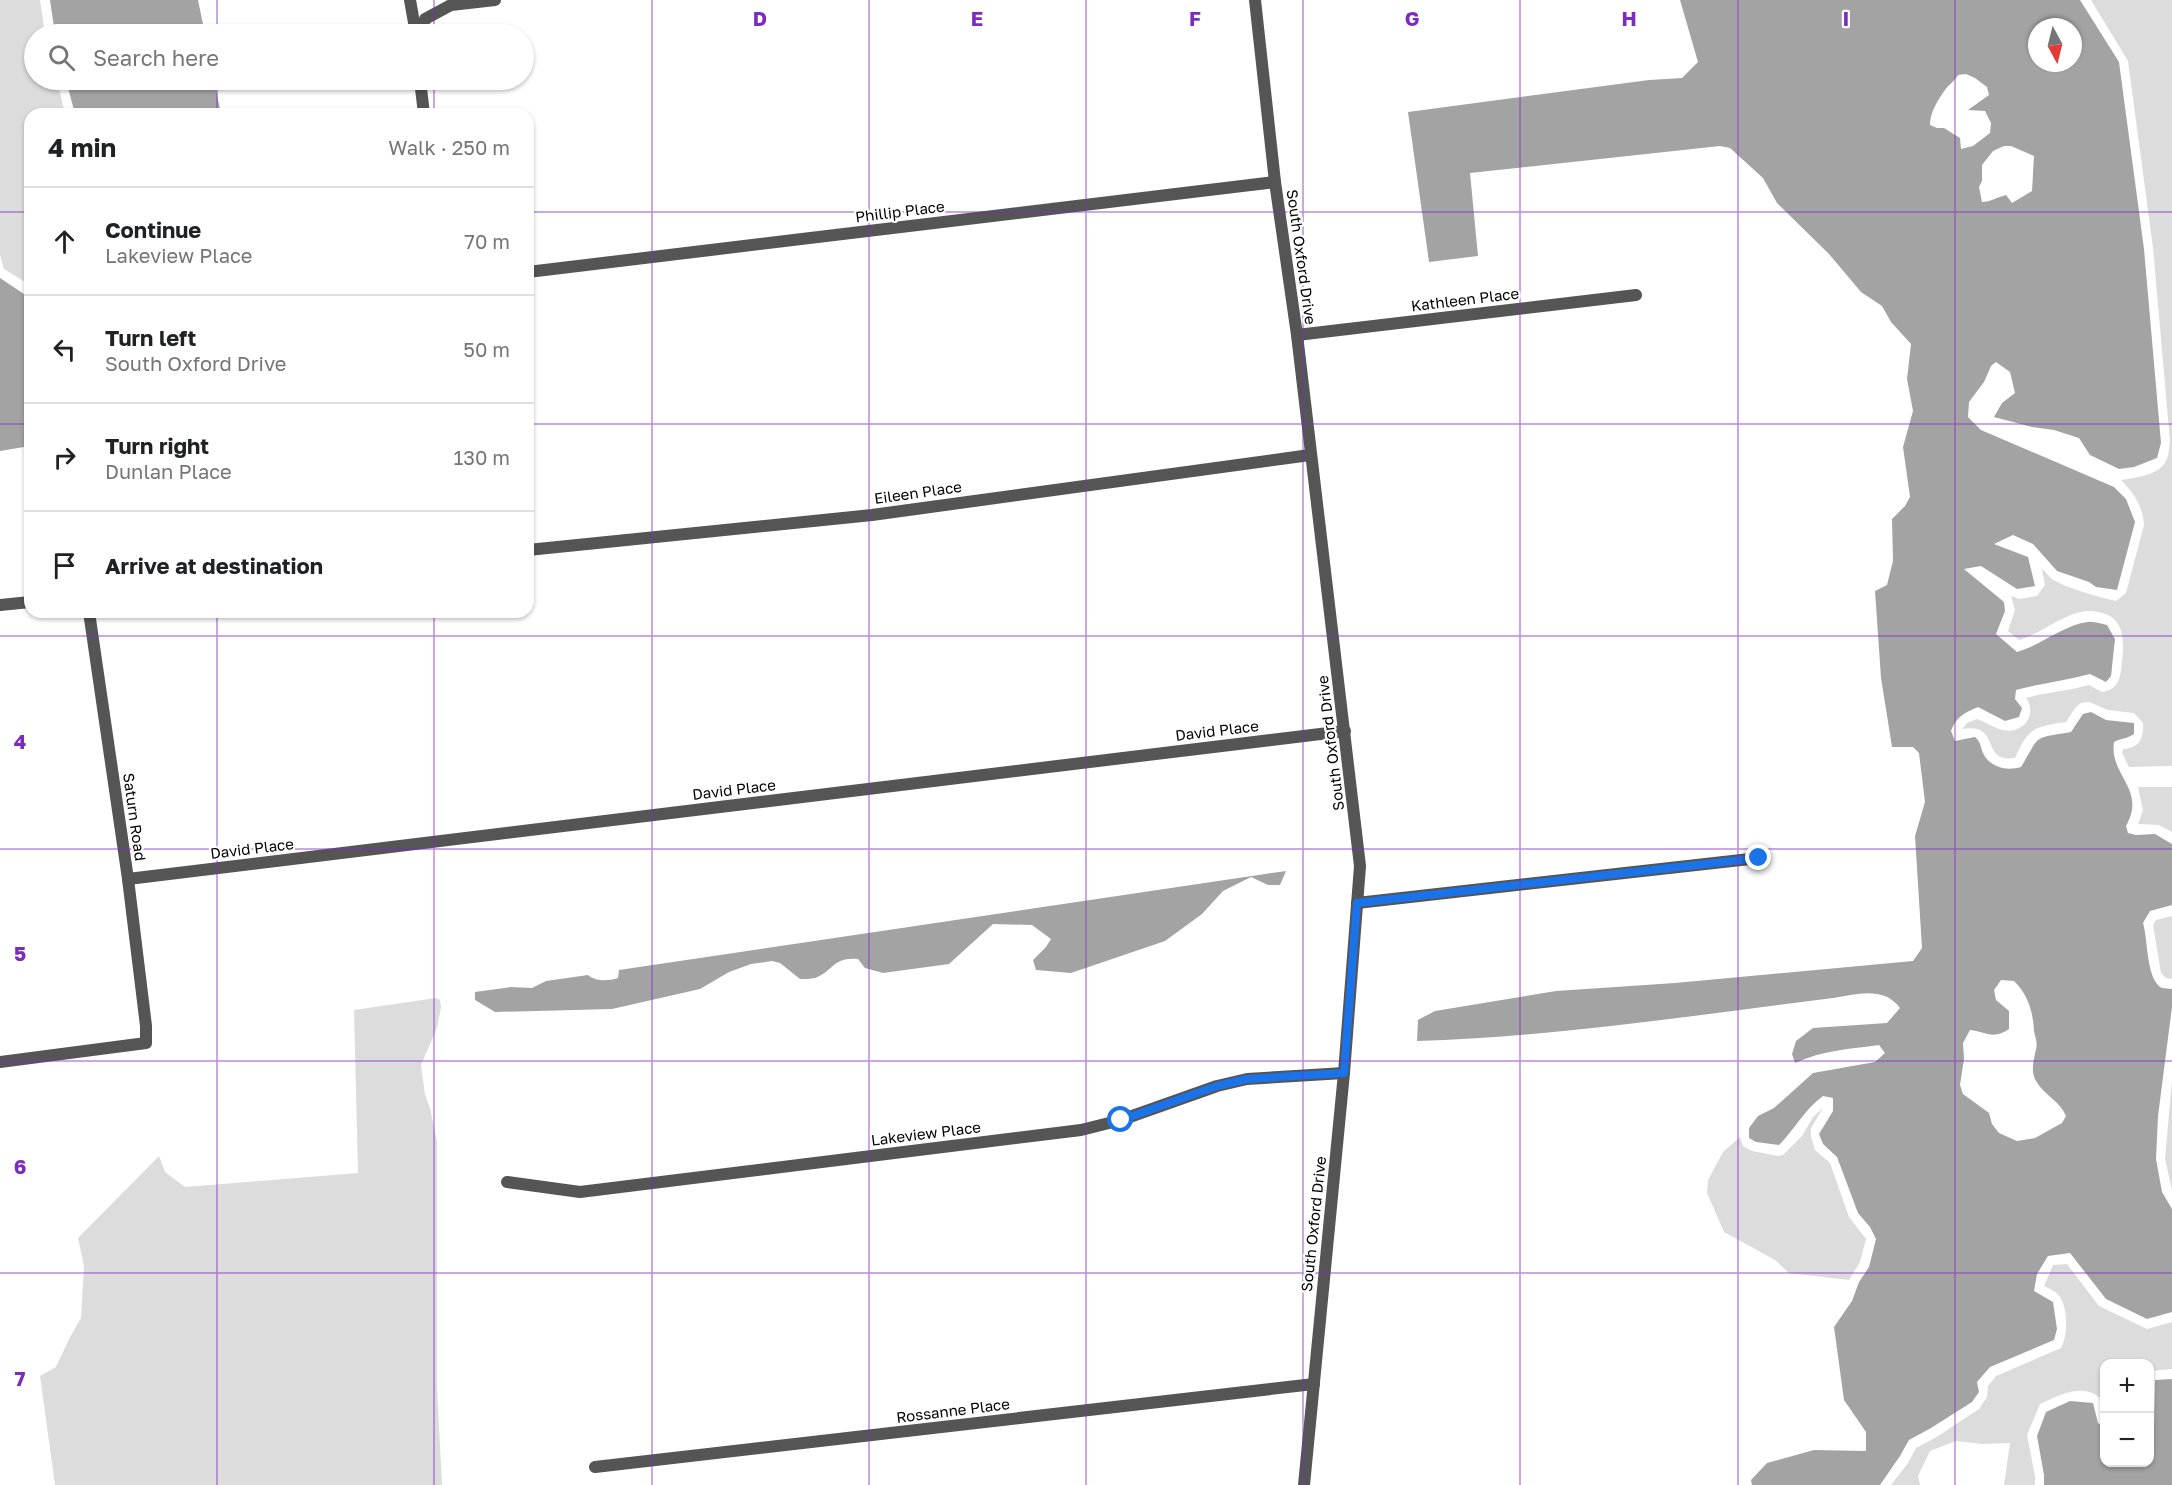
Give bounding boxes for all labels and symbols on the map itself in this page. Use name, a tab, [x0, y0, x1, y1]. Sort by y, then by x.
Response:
text: D	[753, 6, 767, 30]
text: E	[971, 6, 983, 30]
text: F	[1189, 6, 1201, 30]
text: G	[1405, 6, 1419, 30]
text: H	[1621, 6, 1637, 30]
text: I	[1843, 6, 1849, 30]
north arrow	[2028, 18, 2082, 72]
street label: South Oxford Drive	[1284, 188, 1320, 326]
street label: Phillip Place	[854, 197, 946, 225]
street label: Kathleen Place	[1410, 283, 1520, 315]
street label: Eileen Place	[873, 477, 963, 507]
street label: South Oxford Drive	[1313, 674, 1347, 812]
street label: David Place	[1174, 716, 1260, 744]
text: 4	[14, 729, 26, 753]
street label: Saturn Road	[120, 772, 150, 862]
street label: David Place	[691, 775, 777, 803]
street label: David Place	[209, 834, 295, 862]
route end	[1745, 844, 1771, 870]
text: 5	[14, 941, 26, 965]
route start	[1107, 1106, 1133, 1132]
street label: Lakeview Place	[870, 1117, 982, 1149]
text: 6	[14, 1154, 26, 1178]
street label: South Oxford Drive	[1297, 1155, 1329, 1292]
text: 7	[15, 1366, 26, 1390]
street label: Rossanne Place	[895, 1394, 1011, 1426]

